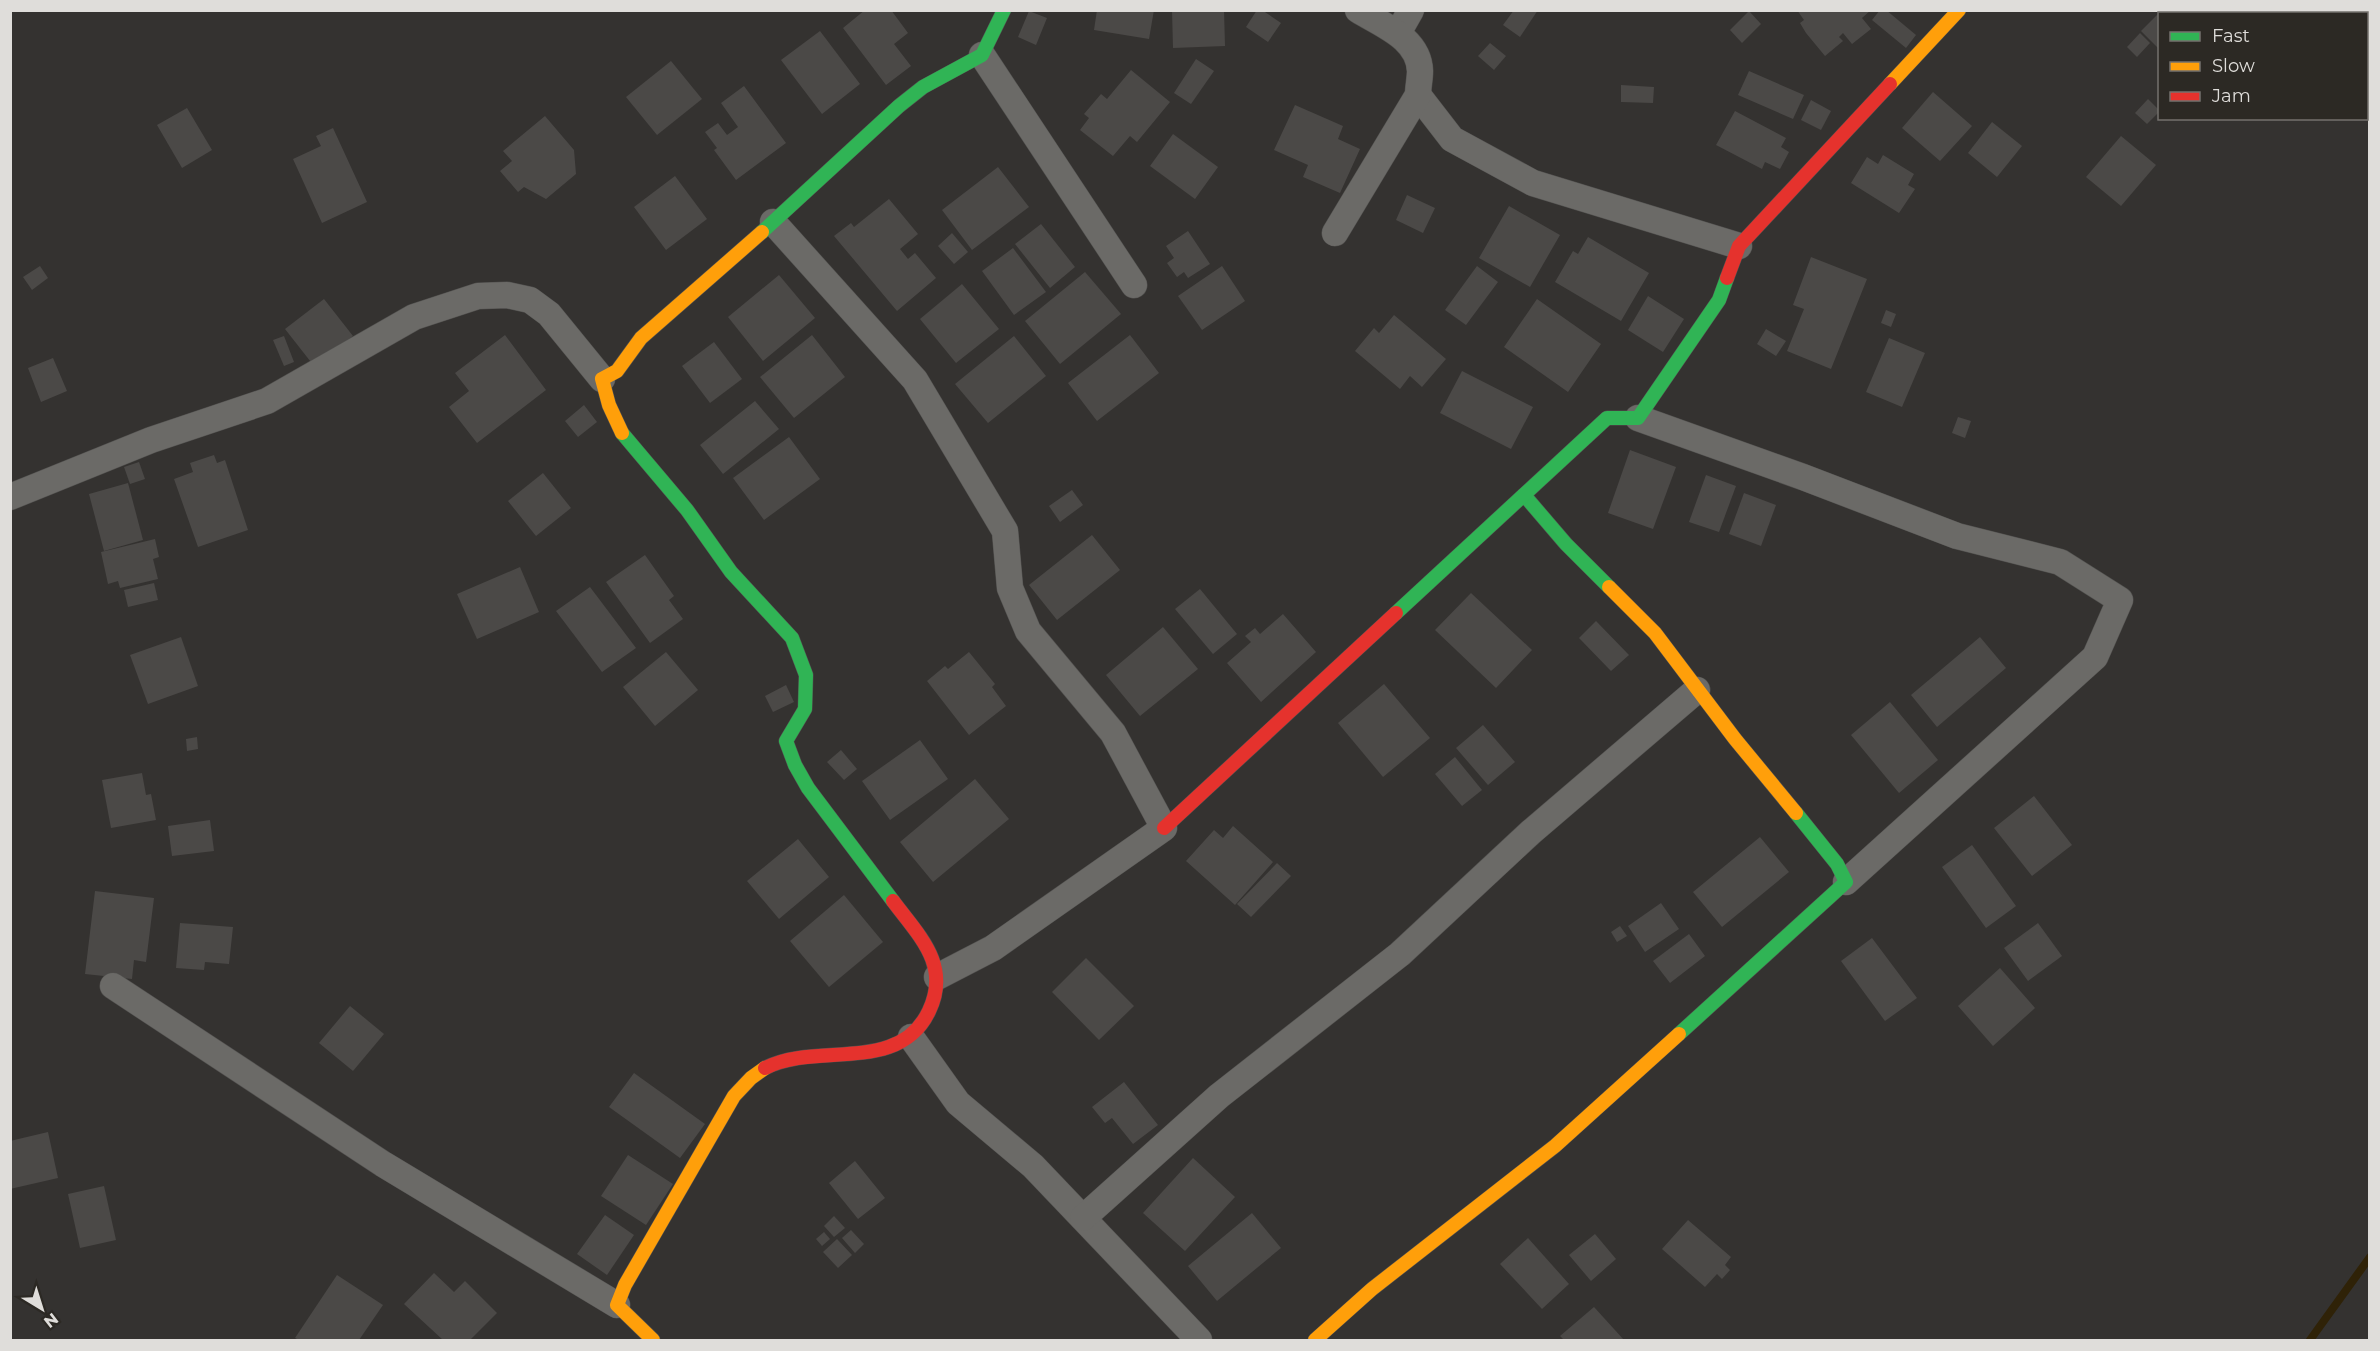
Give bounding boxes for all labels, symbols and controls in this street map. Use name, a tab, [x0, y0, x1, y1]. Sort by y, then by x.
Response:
legend	[2158, 12, 2368, 120]
text: Fast	[2212, 25, 2250, 47]
text: Slow	[2212, 55, 2255, 77]
text: Jam	[2211, 85, 2251, 107]
north arrow	[12, 1279, 72, 1339]
text: N	[40, 1309, 62, 1332]

